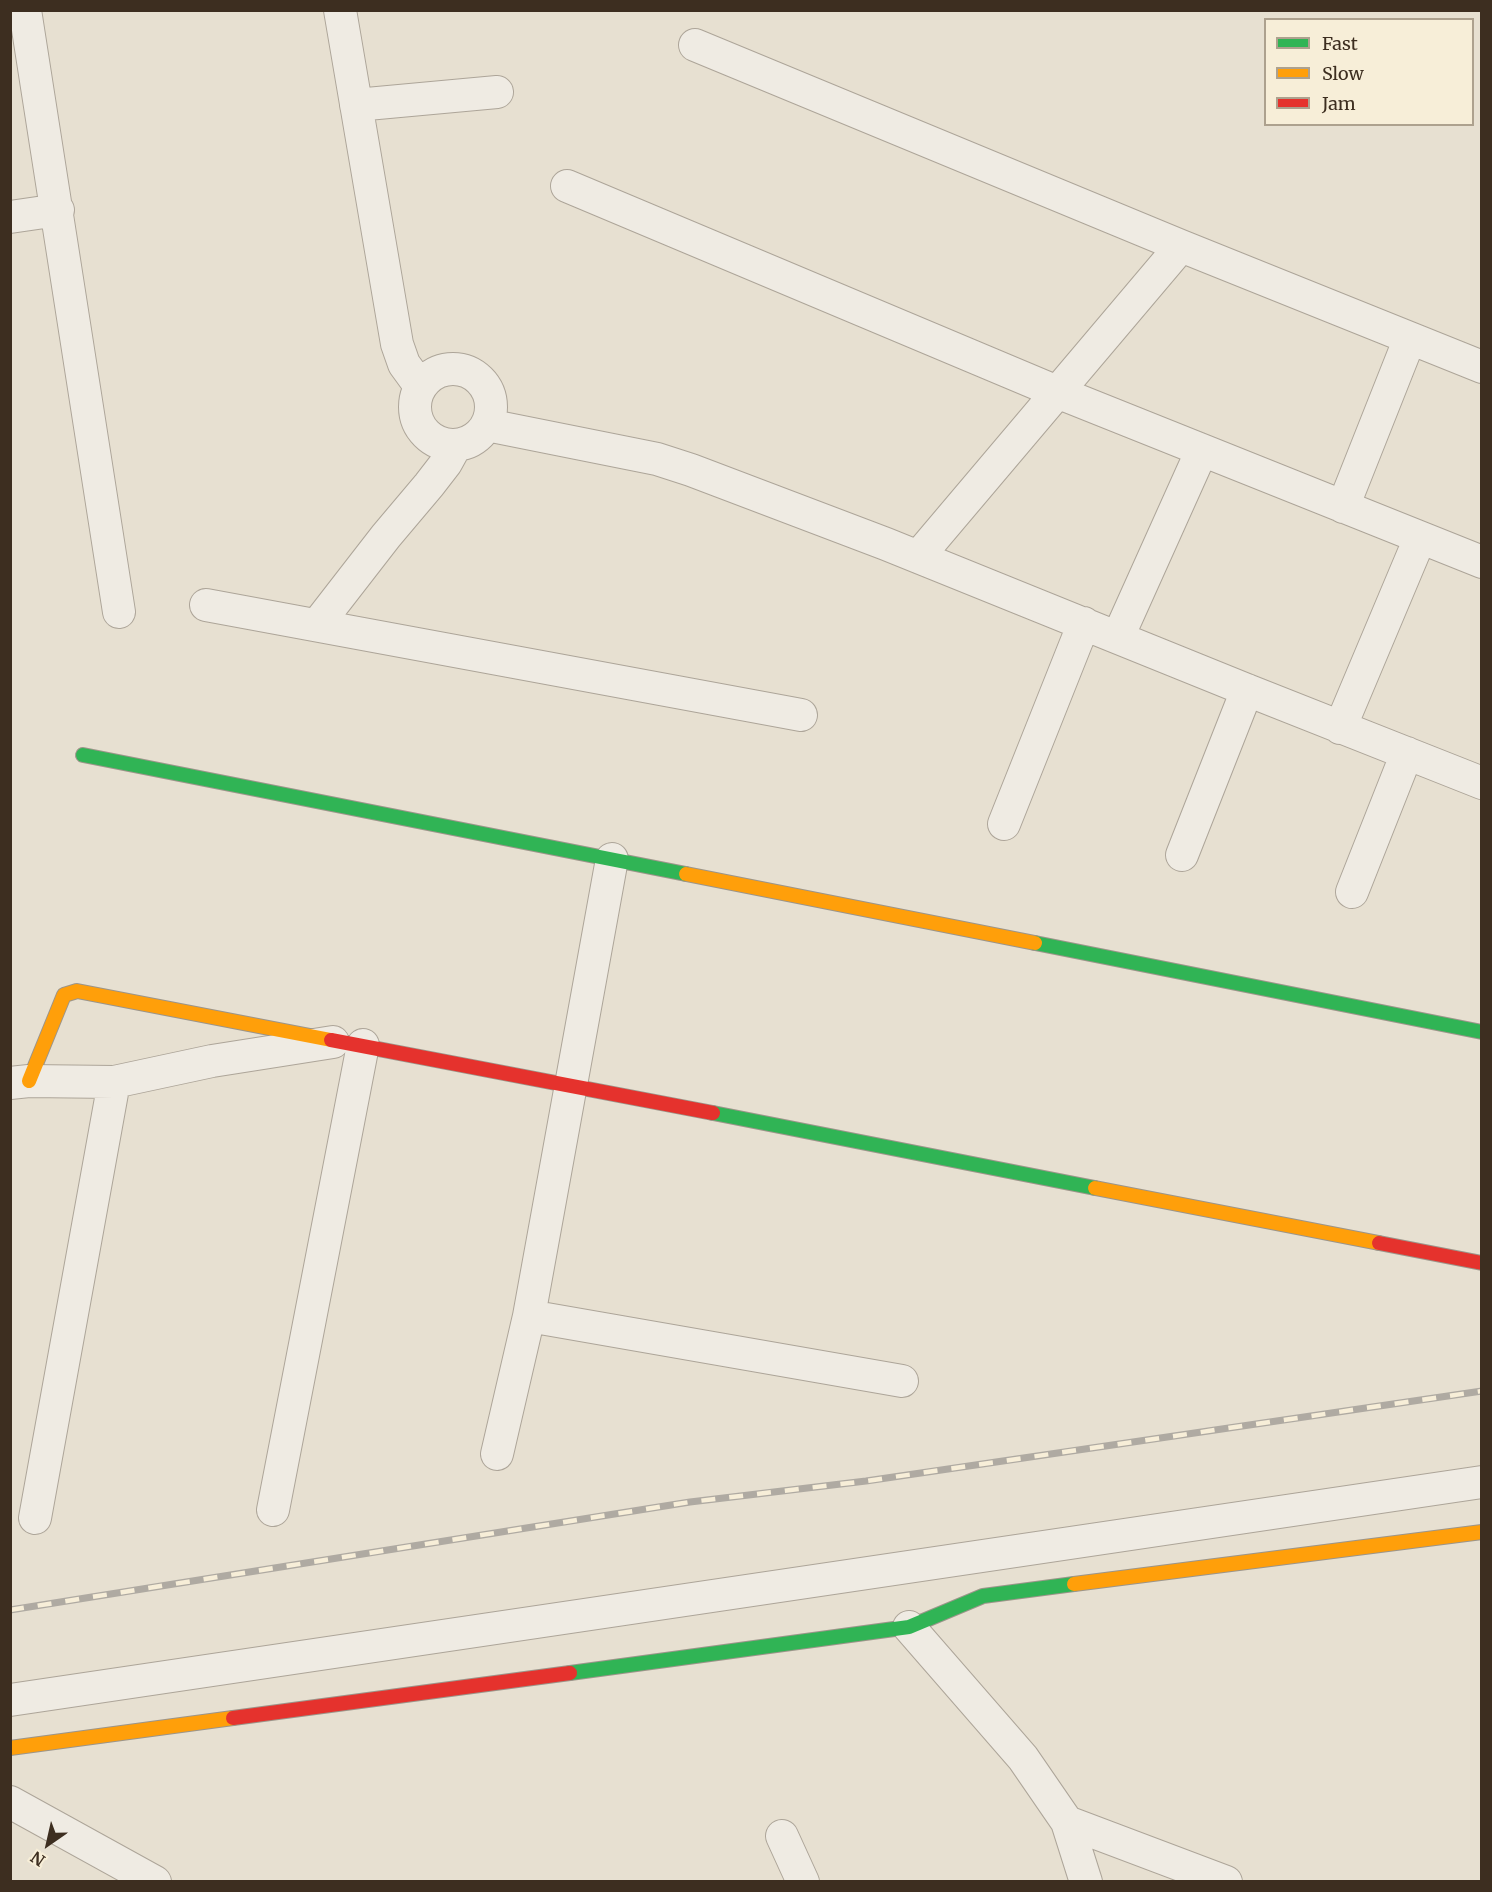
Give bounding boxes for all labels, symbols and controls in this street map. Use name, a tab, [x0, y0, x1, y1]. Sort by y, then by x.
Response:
legend	[1264, 18, 1474, 126]
text: Fast	[1322, 32, 1358, 55]
text: Slow	[1322, 62, 1364, 85]
text: Jam	[1322, 92, 1356, 115]
north arrow	[18, 1814, 78, 1874]
text: N	[27, 1847, 49, 1871]

